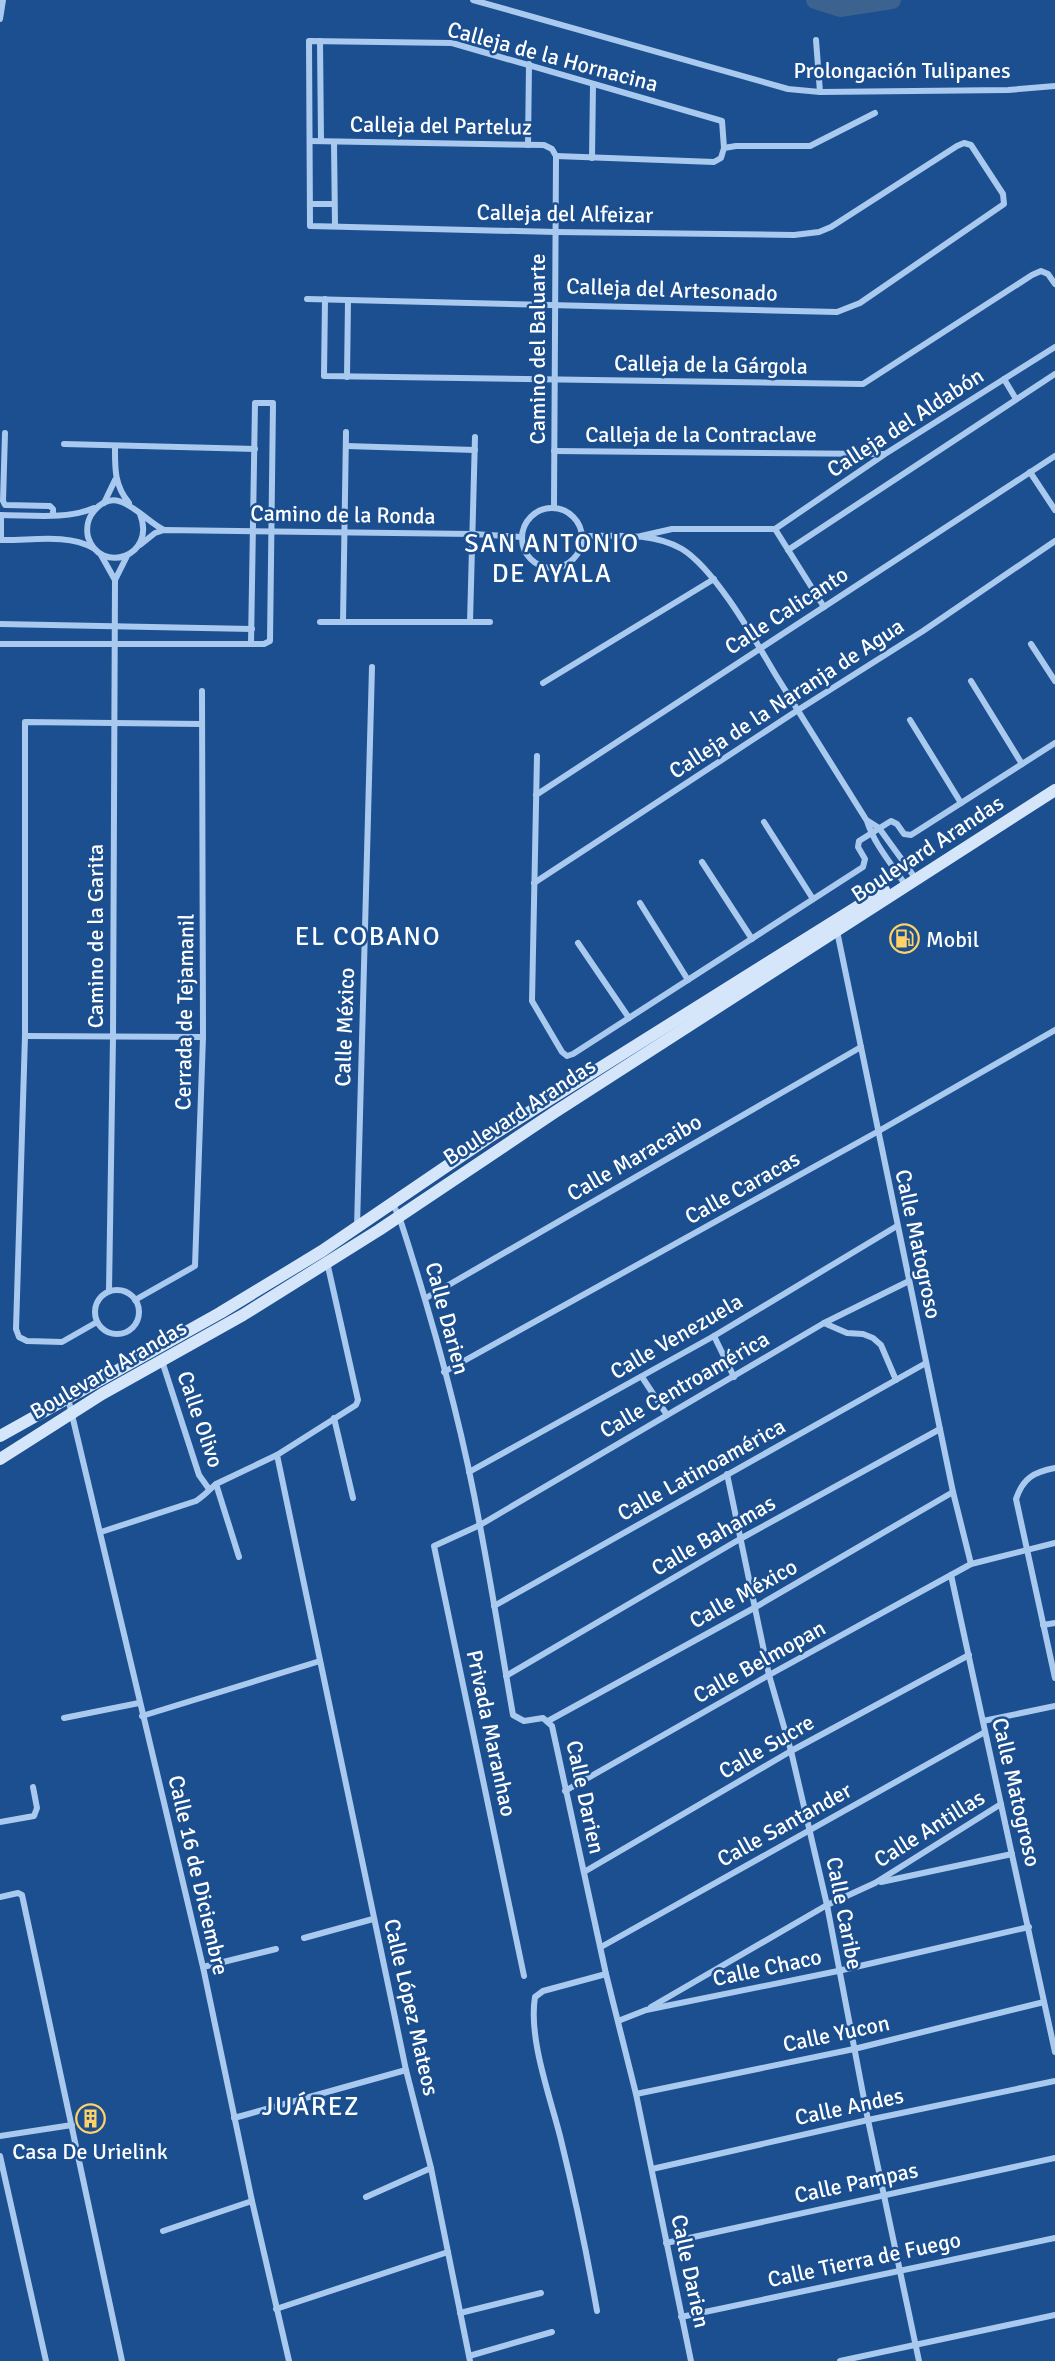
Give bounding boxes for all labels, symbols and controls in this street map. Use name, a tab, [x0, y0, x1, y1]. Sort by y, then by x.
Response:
street label: Calleja de la Hornacina	[445, 15, 661, 98]
street label: Prolongación Tulipanes	[793, 57, 1011, 84]
street label: Calleja del Parteluz	[350, 110, 532, 141]
street label: Calleja del Alfeizar	[476, 198, 654, 229]
street label: Camino del Baluarte	[524, 254, 551, 444]
street label: Calleja del Artesonado	[566, 272, 778, 307]
street label: Calleja de la Gárgola	[614, 349, 808, 380]
street label: Calleja del Aldabón	[822, 362, 989, 483]
street label: Calleja de la Contraclave	[585, 421, 817, 448]
street label: Camino de la Ronda	[250, 499, 436, 530]
district label: SAN ANTONIO DE AYALA	[464, 528, 640, 590]
street label: Calle Calicanto	[720, 561, 853, 660]
street label: Calleja de la Naranja de Agua	[664, 612, 909, 785]
street label: Boulevard Arandas	[846, 789, 1009, 908]
street label: Camino de la Garita	[82, 844, 109, 1028]
street label: Cerrada de Tejamanil	[169, 913, 200, 1111]
district label: EL COBANO	[295, 921, 441, 953]
fuel station icon: Mobil	[889, 923, 921, 955]
place label: Mobil	[926, 926, 979, 953]
street label: Calle México	[329, 967, 360, 1087]
street label: Boulevard Arandas	[438, 1052, 601, 1171]
street label: Calle Maracaibo	[562, 1108, 706, 1207]
street label: Calle Caracas	[680, 1145, 804, 1230]
street label: Calle Matogroso	[890, 1167, 948, 1321]
street label: Calle Darien	[420, 1259, 475, 1377]
street label: Calle Venezuela	[605, 1288, 747, 1385]
street label: Boulevard Arandas	[25, 1314, 191, 1425]
street label: Calle Centroamérica	[595, 1325, 774, 1444]
street label: Calle Olivo	[171, 1367, 230, 1471]
street label: Calle Latinoamérica	[613, 1412, 790, 1527]
street label: Calle Bahamas	[647, 1489, 780, 1582]
street label: Calle México	[685, 1553, 802, 1634]
street label: Calle Belmopan	[688, 1614, 830, 1709]
street label: Privada Maranhao	[461, 1647, 522, 1819]
street label: Calle Sucre	[714, 1708, 819, 1785]
street label: Calle Matogroso	[986, 1715, 1047, 1869]
street label: Calle Darien	[560, 1738, 611, 1856]
street label: Calle 16 de Diciembre	[162, 1773, 235, 1978]
street label: Calle Santander	[712, 1776, 856, 1873]
street label: Calle Antillas	[869, 1784, 990, 1873]
street label: Calle Caribe	[820, 1855, 869, 1972]
street label: Calle López Mateos	[378, 1916, 445, 2098]
street label: Calle Chaco	[710, 1943, 824, 1992]
street label: Calle Yucon	[780, 2009, 892, 2058]
street label: Calle Andes	[792, 2082, 906, 2131]
district label: JUÁREZ	[262, 2091, 360, 2123]
building icon: Casa De Urielink	[74, 2103, 106, 2135]
place label: Casa De Urielink	[12, 2138, 168, 2165]
street label: Calle Pampas	[792, 2156, 920, 2209]
street label: Calle Darien	[665, 2212, 716, 2330]
street label: Calle Tierra de Fuego	[765, 2226, 963, 2293]

